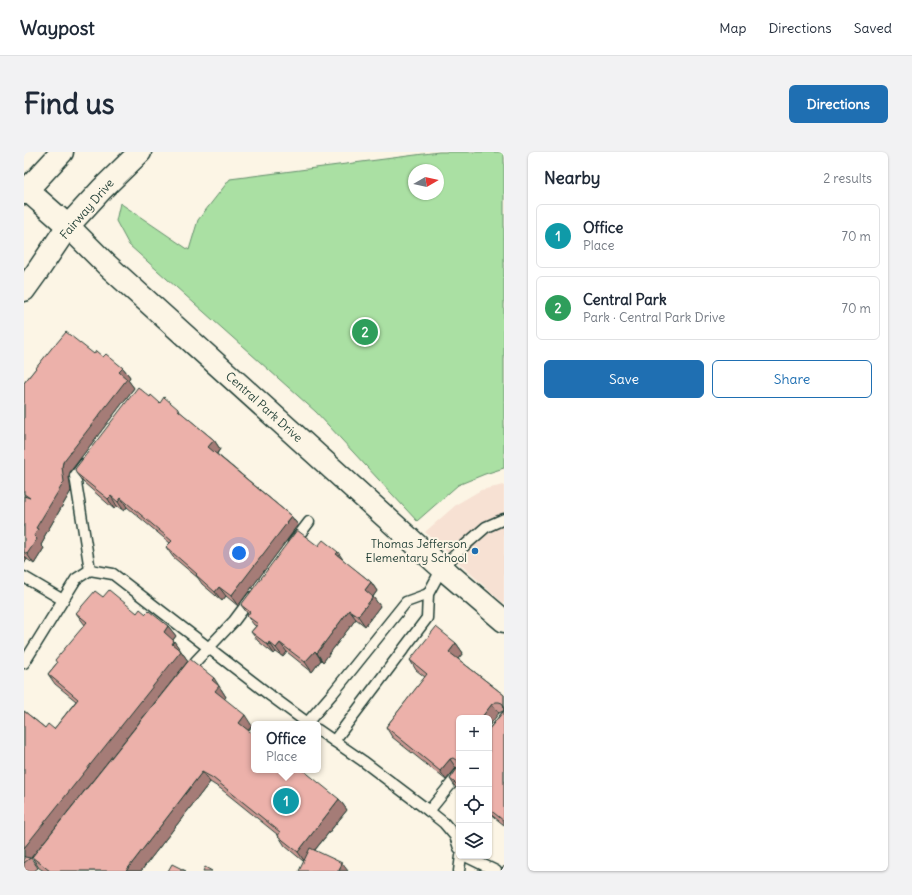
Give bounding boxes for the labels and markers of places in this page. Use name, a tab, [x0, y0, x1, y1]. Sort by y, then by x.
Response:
pin: 2	[352, 317, 378, 347]
place label: Thomas Jefferson Elementary School	[366, 536, 467, 565]
marker: Thomas Jefferson Elementary School	[470, 546, 480, 556]
pin: 1	[273, 786, 299, 816]

